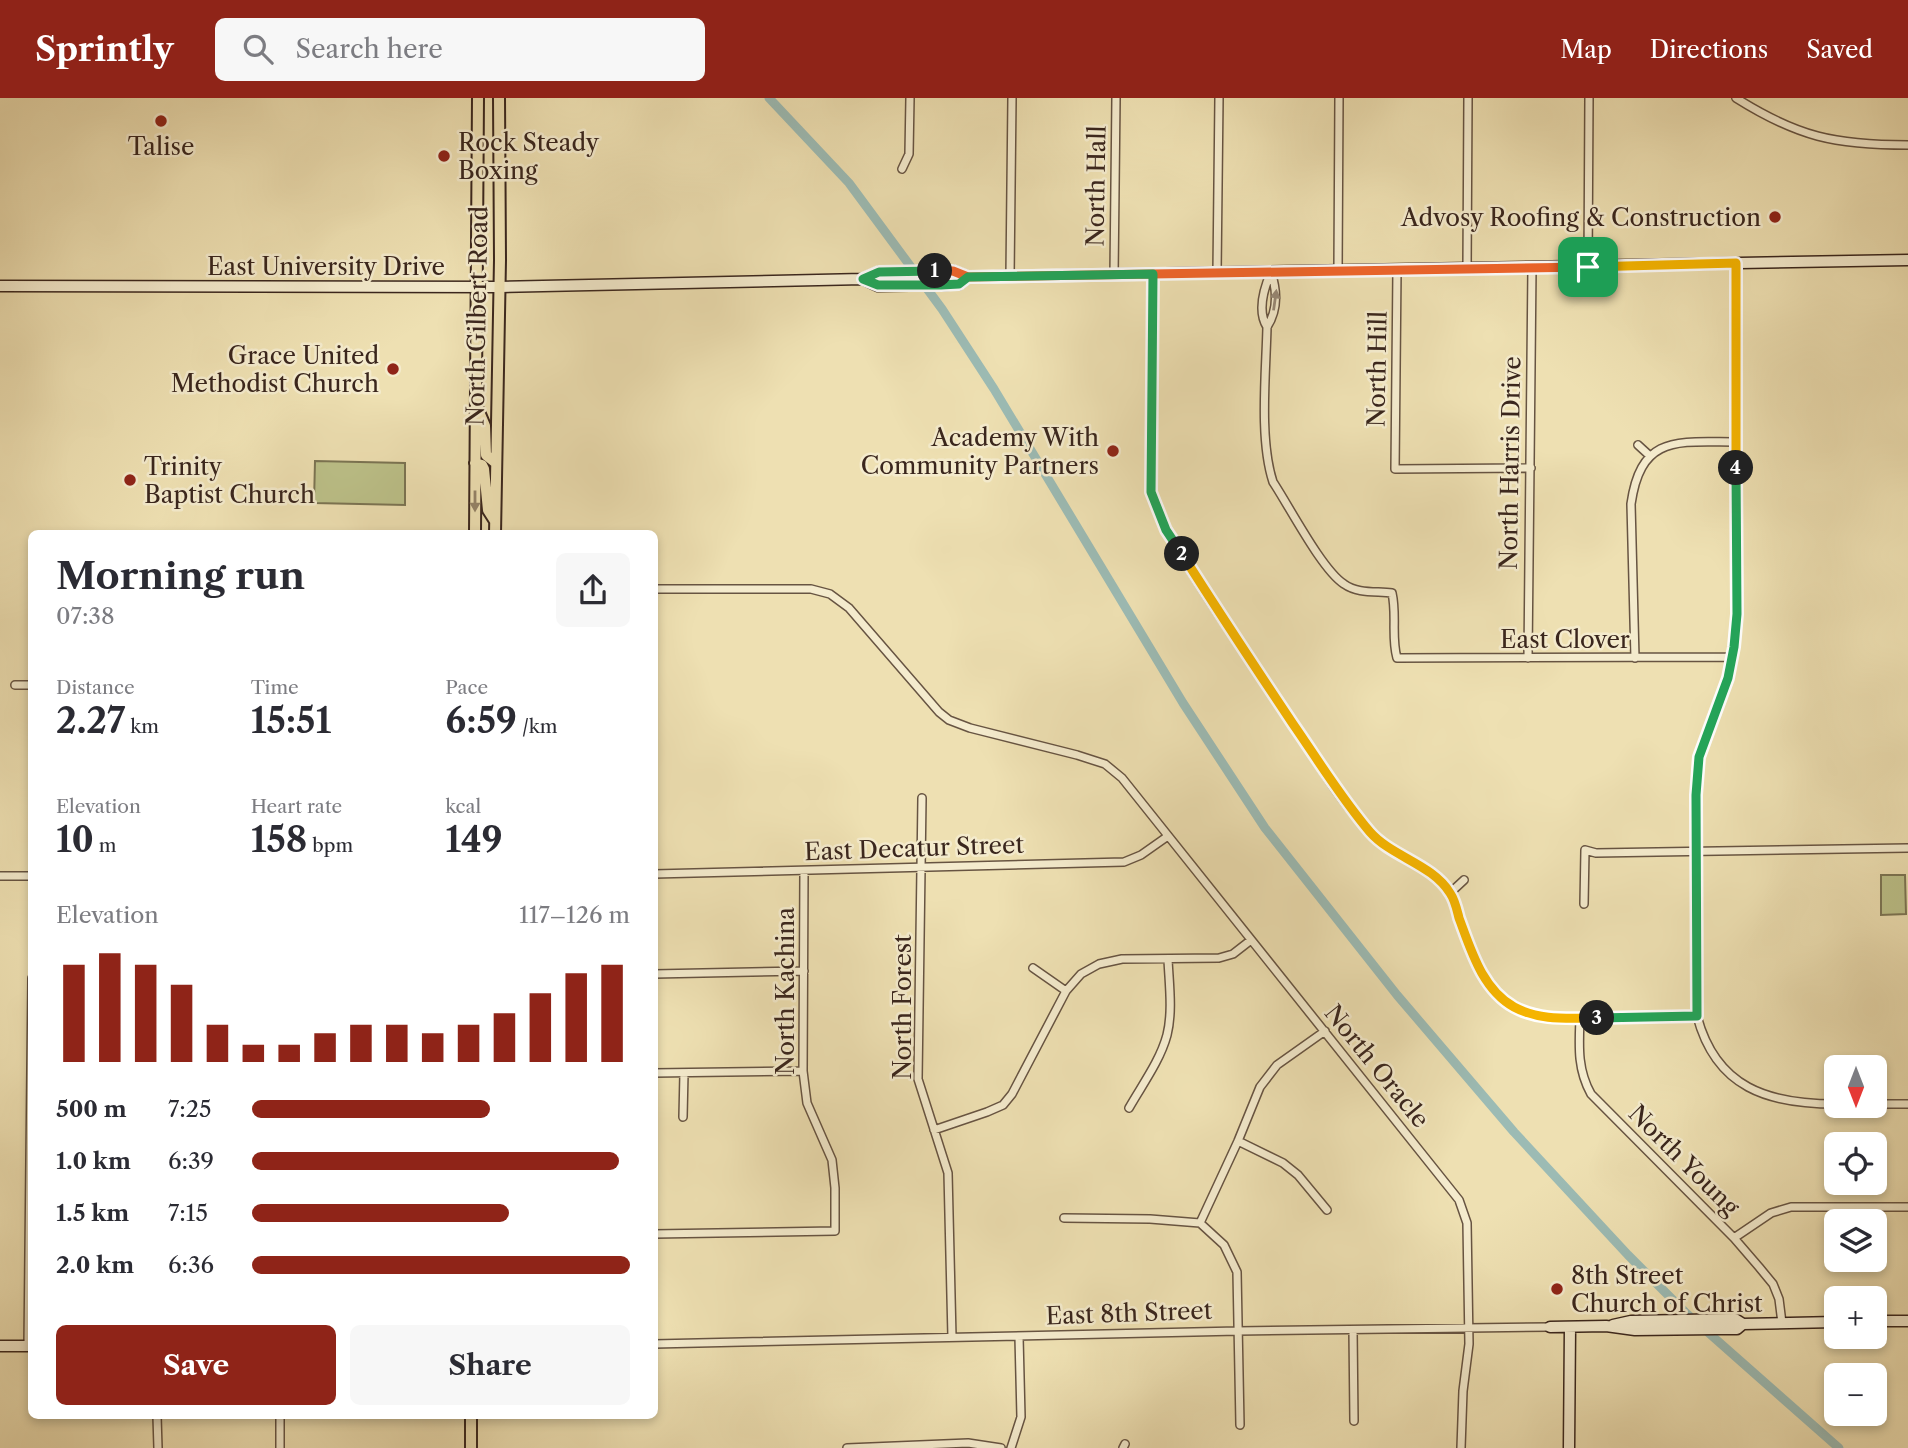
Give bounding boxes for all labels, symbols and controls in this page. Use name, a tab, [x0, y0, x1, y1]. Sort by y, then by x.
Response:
search box	[215, 18, 705, 81]
text: Sprintly	[35, 29, 173, 70]
icon: search	[239, 30, 277, 68]
text: Search here	[295, 33, 443, 65]
text: Map	[1560, 35, 1612, 64]
text: Directions	[1650, 35, 1768, 64]
text: Saved	[1806, 35, 1873, 64]
marker: Talise	[153, 113, 169, 129]
street label: North Hall	[1080, 125, 1112, 247]
place label: Rock Steady Boxing	[458, 128, 600, 185]
place label: Talise	[128, 132, 194, 161]
marker: Rock Steady Boxing	[436, 148, 452, 164]
place label: Advosy Roofing & Construction	[1400, 203, 1761, 232]
street label: North Gilbert Road	[461, 205, 493, 426]
marker: Advosy Roofing & Construction	[1767, 209, 1783, 225]
pin	[1558, 237, 1618, 297]
icon: arrive	[1569, 248, 1607, 286]
street label: East University Drive	[207, 252, 445, 281]
pin: 1	[918, 254, 953, 288]
text: 1	[930, 259, 939, 282]
one-way arrow	[1269, 289, 1280, 311]
street label: North Hill	[1361, 311, 1393, 427]
place label: Grace United Methodist Church	[171, 341, 379, 398]
street label: North Harris Drive	[1494, 356, 1526, 570]
marker: Grace United Methodist Church	[385, 361, 401, 377]
place label: Academy With Community Partners	[861, 423, 1099, 480]
marker: Academy With Community Partners	[1105, 443, 1121, 459]
pin: 4	[1718, 450, 1754, 486]
place label: Trinity Baptist Church	[144, 452, 315, 509]
text: 4	[1730, 456, 1741, 479]
marker: Trinity Baptist Church	[122, 472, 138, 488]
one-way arrow	[469, 491, 481, 513]
pin: 2	[1164, 536, 1200, 572]
text: 2	[1176, 542, 1187, 565]
text: Morning run	[56, 552, 305, 599]
button: share	[556, 553, 630, 627]
text: 07:38	[56, 602, 115, 630]
street label: East Clover	[1500, 625, 1630, 654]
text: Distance	[56, 676, 135, 699]
text: Time	[251, 676, 299, 699]
text: Pace	[445, 676, 488, 699]
text: 2.27	[56, 699, 125, 742]
text: 15:51	[251, 699, 331, 742]
text: 6:59	[445, 699, 517, 742]
text: km	[125, 715, 159, 738]
text: /km	[517, 715, 557, 738]
text: Elevation	[56, 795, 141, 818]
text: Heart rate	[251, 795, 342, 818]
text: kcal	[445, 795, 481, 818]
text: 10	[56, 818, 94, 861]
text: 158	[251, 818, 307, 861]
text: 149	[445, 818, 503, 861]
street label: East Decatur Street	[804, 830, 1025, 866]
text: m	[94, 834, 117, 857]
text: bpm	[307, 834, 353, 857]
text: Elevation	[56, 901, 159, 929]
text: 117–126 m	[519, 901, 630, 929]
street label: North Kachina	[771, 907, 800, 1075]
street label: North Forest	[888, 934, 917, 1080]
street label: North Oracle	[1319, 999, 1435, 1133]
pin: 3	[1580, 1000, 1614, 1035]
text: 3	[1591, 1006, 1602, 1029]
north arrow	[1824, 1055, 1886, 1118]
map controls	[1824, 1055, 1887, 1426]
text: 500 m	[56, 1095, 127, 1123]
text: 7:25	[168, 1095, 212, 1123]
street label: North Young	[1623, 1099, 1746, 1222]
button: locate	[1824, 1132, 1887, 1195]
text: 1.0 km	[56, 1147, 131, 1175]
text: 6:39	[168, 1147, 214, 1175]
text: 1.5 km	[56, 1199, 129, 1227]
text: 7:15	[168, 1199, 208, 1227]
button: layers	[1824, 1209, 1887, 1272]
text: 2.0 km	[56, 1251, 134, 1279]
text: 6:36	[168, 1251, 214, 1279]
place label: 8th Street Church of Christ	[1571, 1261, 1763, 1318]
marker: 8th Street Church of Christ	[1549, 1281, 1565, 1297]
button: +	[1824, 1286, 1887, 1349]
street label: East 8th Street	[1045, 1296, 1213, 1330]
button: Save	[56, 1325, 336, 1405]
button: Share	[350, 1325, 630, 1405]
button: −	[1824, 1363, 1887, 1426]

